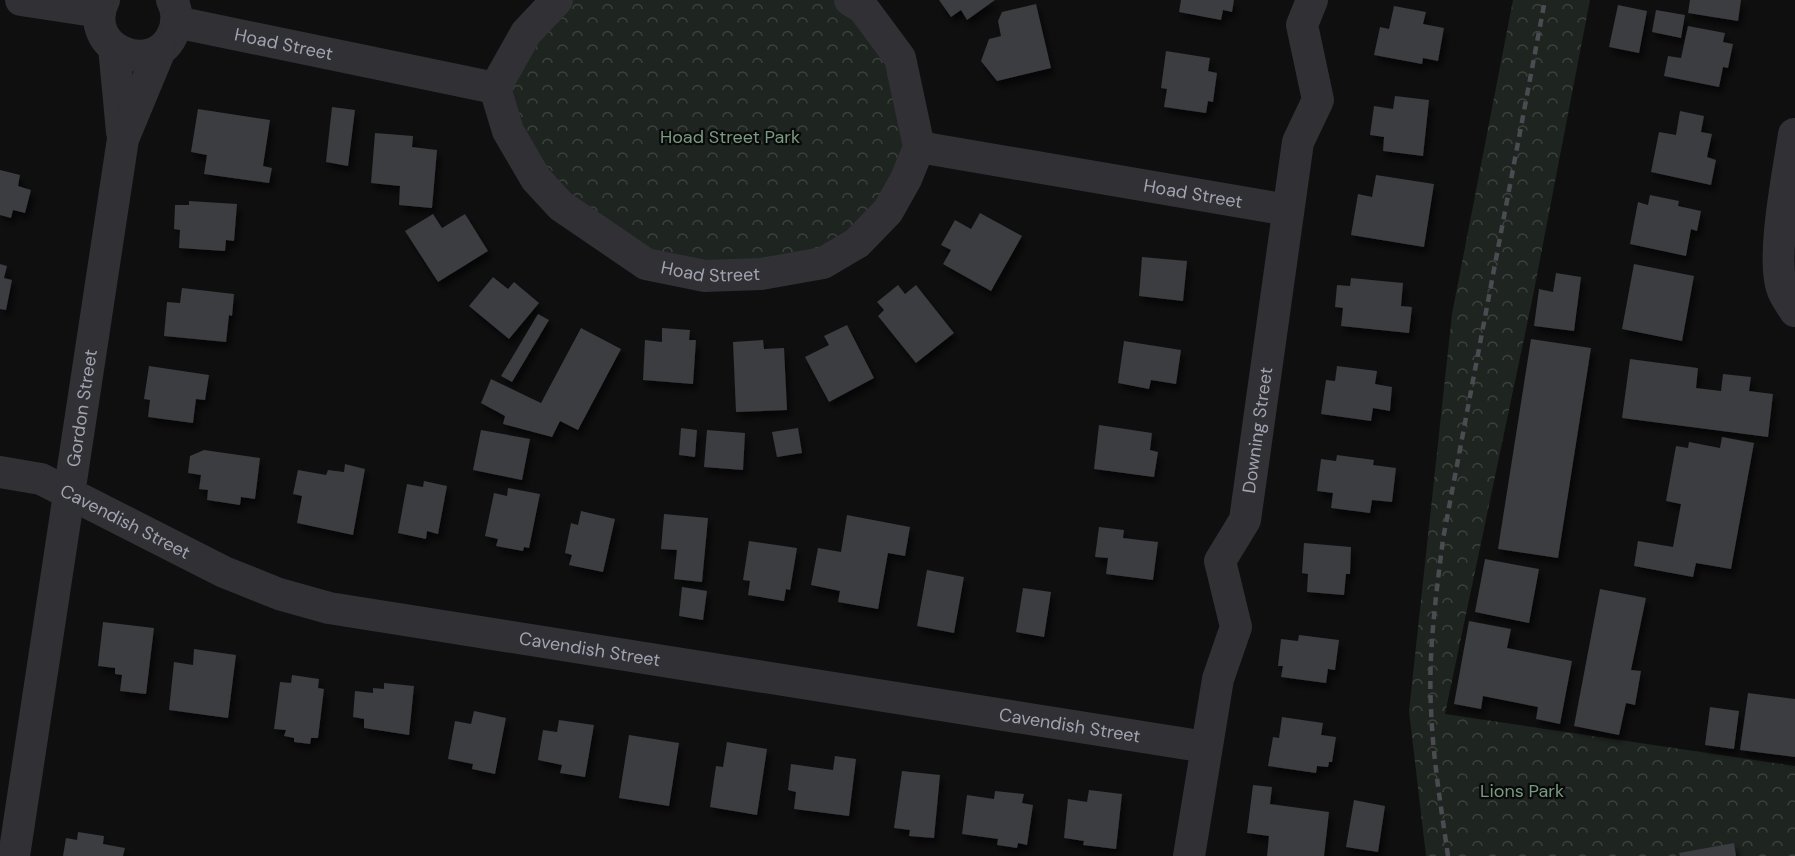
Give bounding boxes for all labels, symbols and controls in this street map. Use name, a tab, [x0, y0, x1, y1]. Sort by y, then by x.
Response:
street label: Hoad Street	[232, 22, 335, 66]
park label: Hoad Street Park	[660, 125, 800, 149]
street label: Hoad Street	[1142, 174, 1244, 214]
street label: Hoad Street	[659, 255, 761, 288]
street label: Gordon Street	[61, 348, 103, 469]
street label: Downing Street	[1237, 365, 1278, 495]
street label: Cavendish Street	[56, 479, 194, 565]
street label: Cavendish Street	[517, 626, 662, 672]
street label: Cavendish Street	[997, 702, 1142, 748]
park label: Lions Park	[1480, 779, 1564, 803]

